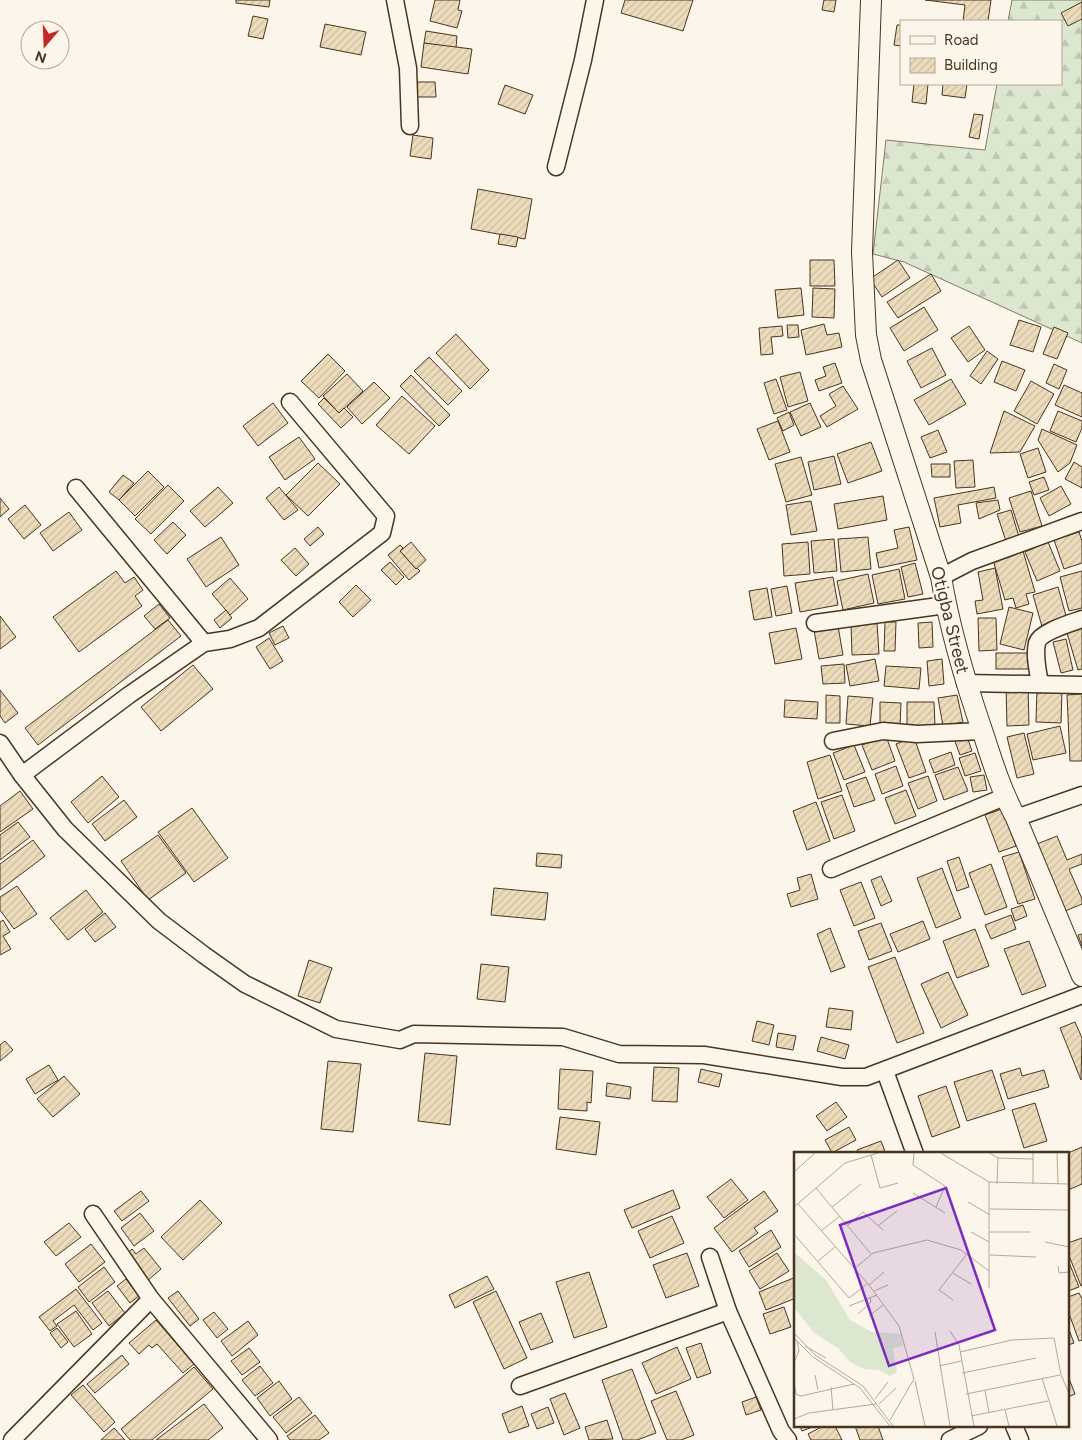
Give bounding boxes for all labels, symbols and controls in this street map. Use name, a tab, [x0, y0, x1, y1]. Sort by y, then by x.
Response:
north arrow	[20, 20, 70, 70]
legend	[900, 20, 1062, 85]
text: Road	[944, 31, 979, 49]
text: N	[33, 47, 49, 67]
text: Building	[944, 56, 998, 74]
street label: Otigba Street	[926, 564, 974, 676]
inset map	[794, 1152, 1070, 1428]

